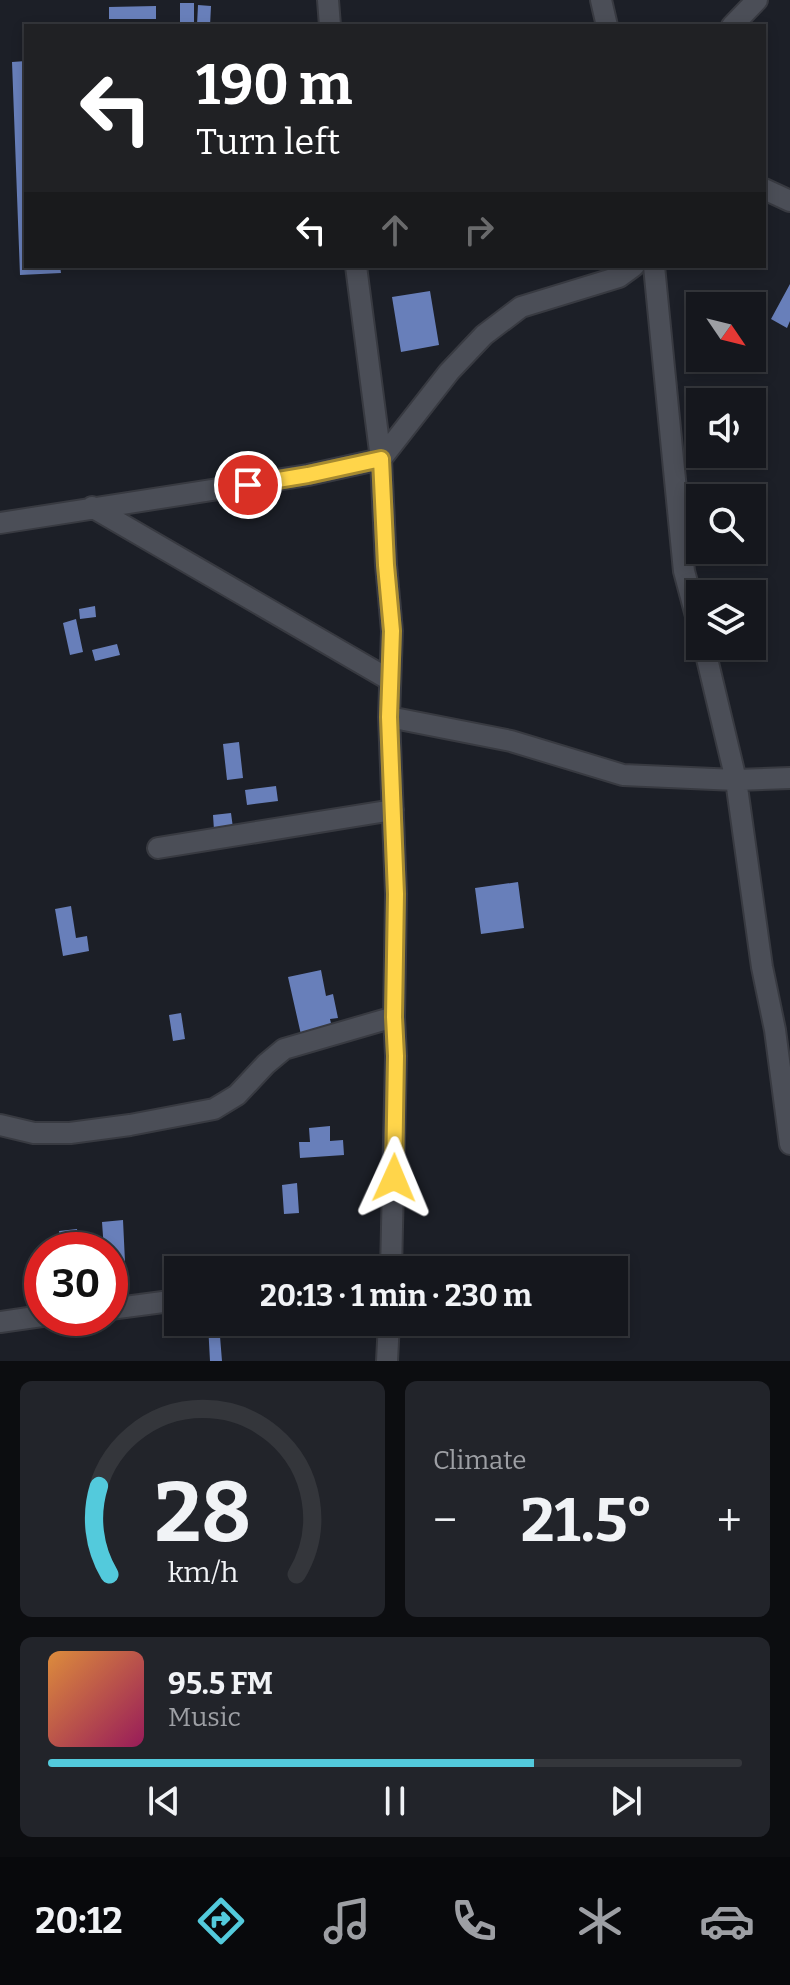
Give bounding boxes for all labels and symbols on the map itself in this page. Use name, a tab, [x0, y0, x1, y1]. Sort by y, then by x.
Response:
north arrow	[686, 292, 766, 372]
pin	[214, 451, 282, 519]
position arrow	[352, 1136, 436, 1220]
speed limit sign: 30	[24, 1232, 128, 1336]

